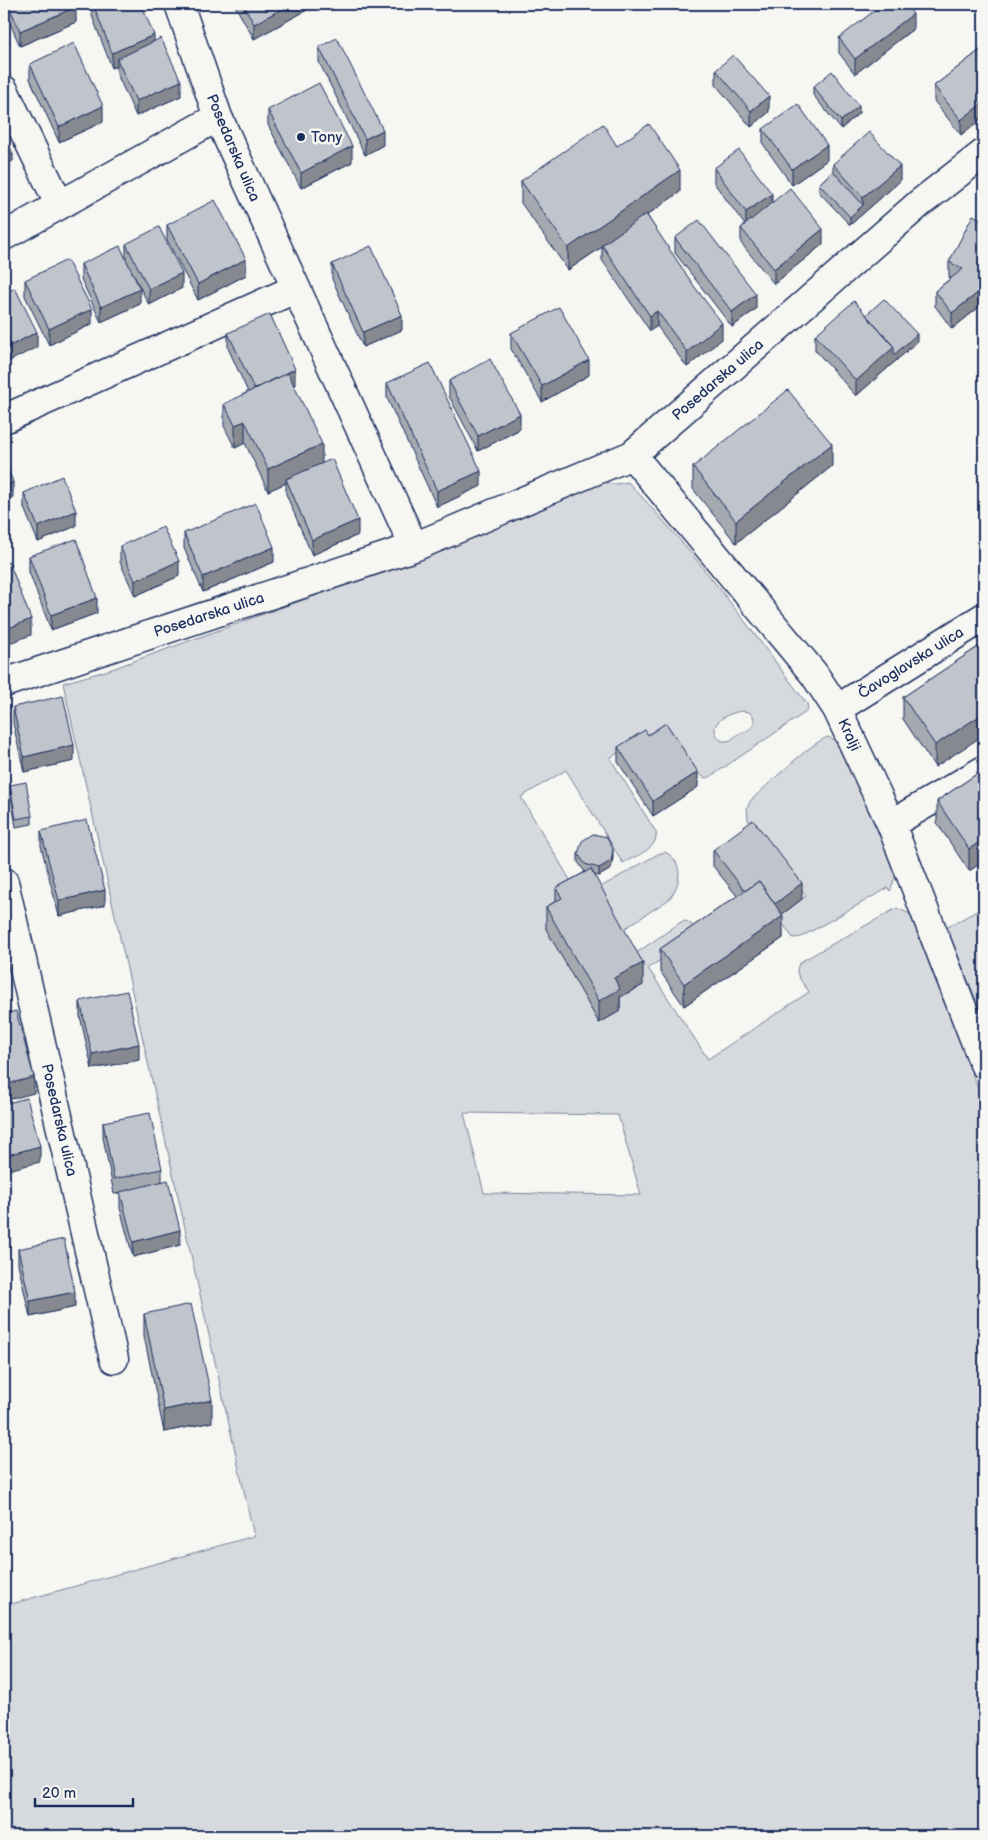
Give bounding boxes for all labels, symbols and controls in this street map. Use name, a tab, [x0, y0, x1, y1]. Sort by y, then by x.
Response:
street label: Posedarska ulica	[202, 91, 264, 205]
place label: Tony	[311, 128, 342, 147]
marker: Tony	[295, 131, 307, 143]
street label: Posedarska ulica	[668, 335, 768, 425]
street label: Posedarska ulica	[151, 588, 267, 642]
street label: Čavoglavska ulica	[855, 623, 967, 703]
street label: Kralji	[833, 716, 865, 754]
street label: Posedarska ulica	[37, 1062, 81, 1178]
scale bar	[35, 1775, 132, 1807]
text: 20 m	[42, 1784, 76, 1803]

